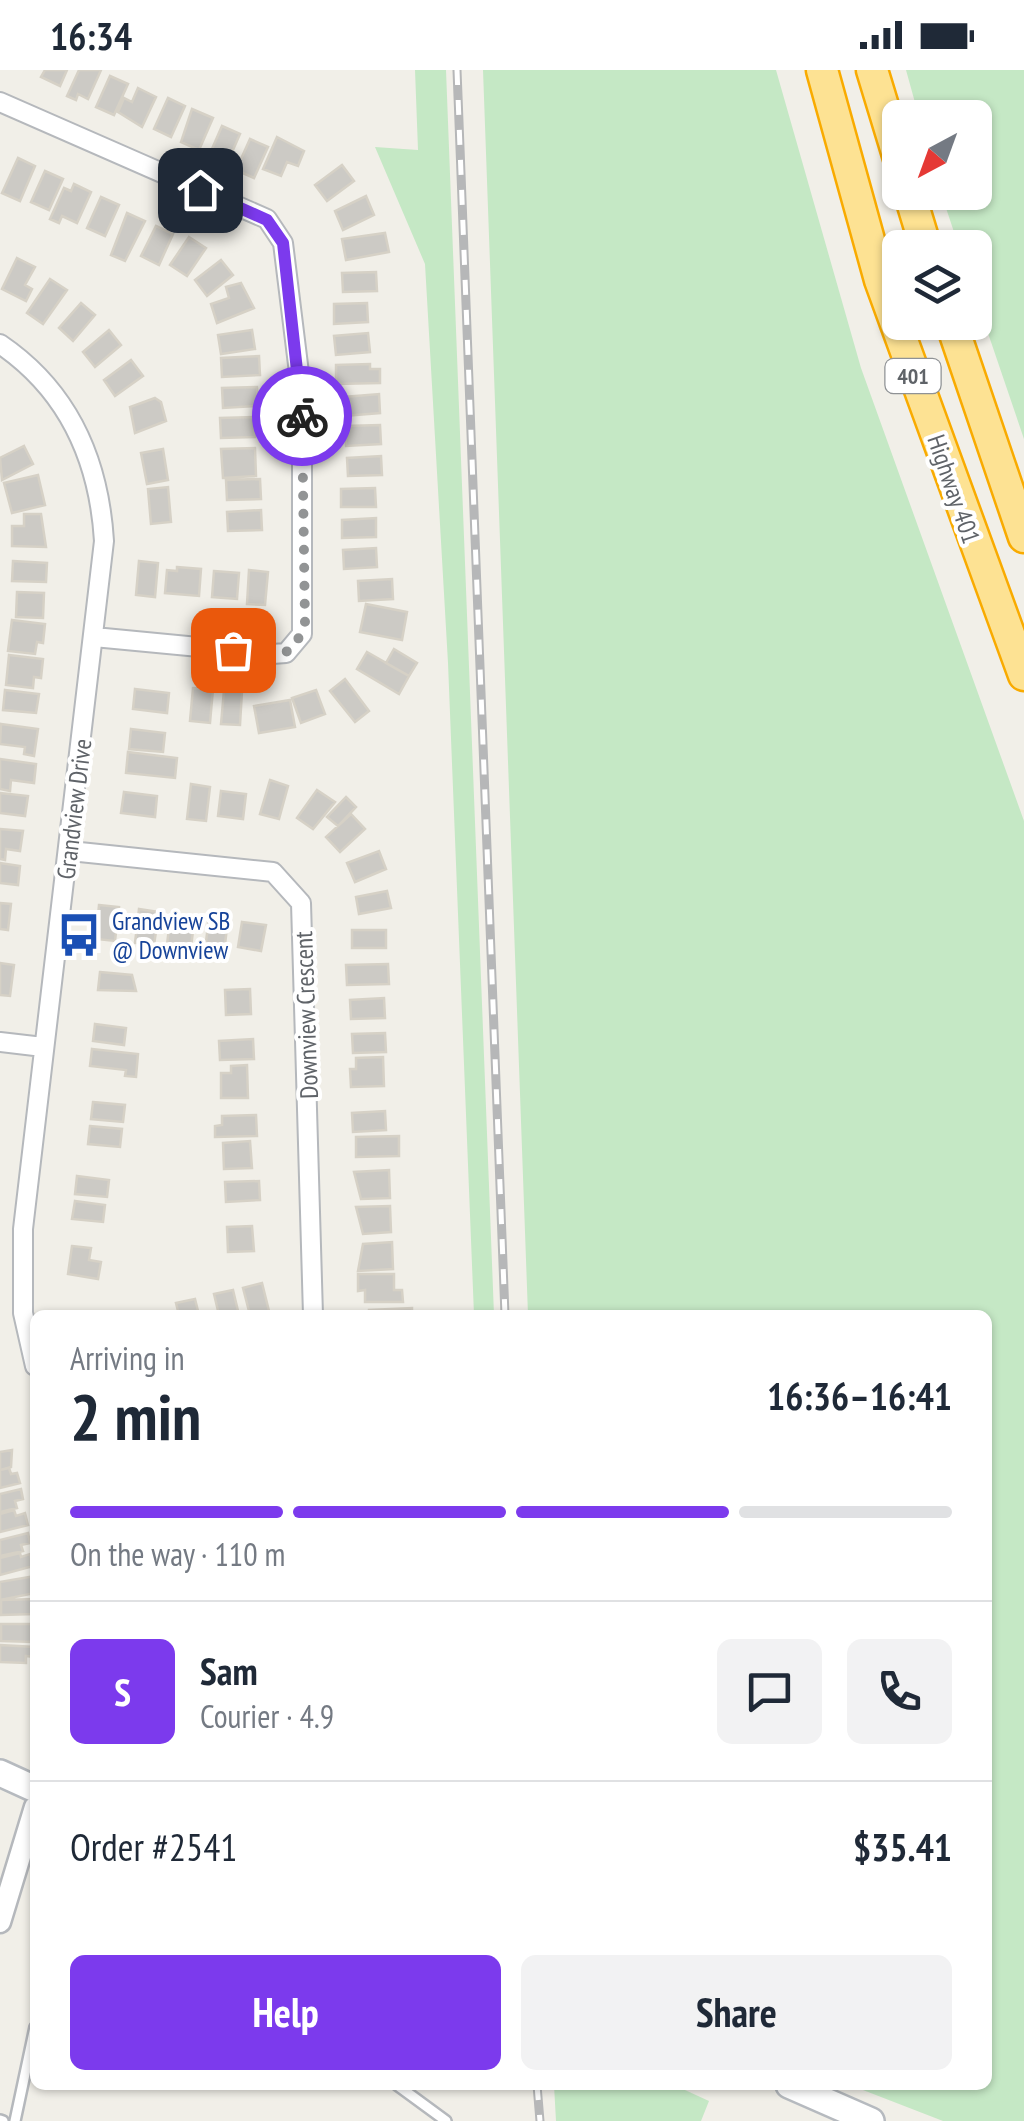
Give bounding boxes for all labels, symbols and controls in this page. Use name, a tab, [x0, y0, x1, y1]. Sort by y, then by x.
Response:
text: 16:34	[50, 11, 132, 60]
north arrow	[882, 100, 992, 210]
map controls	[882, 100, 992, 340]
pin	[158, 148, 243, 233]
icon: home	[173, 163, 228, 218]
button: layers	[882, 230, 992, 340]
road number: 401	[886, 359, 940, 393]
courier	[252, 366, 352, 466]
icon: bike	[275, 389, 330, 444]
street label: Highway 401	[920, 430, 988, 548]
pin	[191, 608, 276, 693]
icon: bag	[206, 623, 261, 678]
street label: Grandview Drive	[50, 737, 98, 881]
place label: Grandview SB @ Downview	[112, 905, 230, 966]
bus stop icon: Grandview SB @ Downview	[55, 911, 103, 959]
street label: Downview Crescent	[287, 931, 325, 1099]
text: Arriving in	[70, 1337, 185, 1379]
text: 16:36–16:41	[767, 1371, 952, 1420]
text: 2 min	[70, 1374, 201, 1458]
text: On the way · 110 m	[70, 1533, 285, 1575]
button: chat	[717, 1639, 822, 1744]
button: phone	[847, 1639, 952, 1744]
text: Sam	[200, 1646, 258, 1695]
text: S	[114, 1667, 131, 1716]
text: Courier · 4.9	[200, 1695, 334, 1737]
text: Order #2541	[70, 1822, 237, 1871]
text: $35.41	[853, 1822, 952, 1871]
button: Help	[70, 1955, 501, 2070]
button: Share	[521, 1955, 952, 2070]

